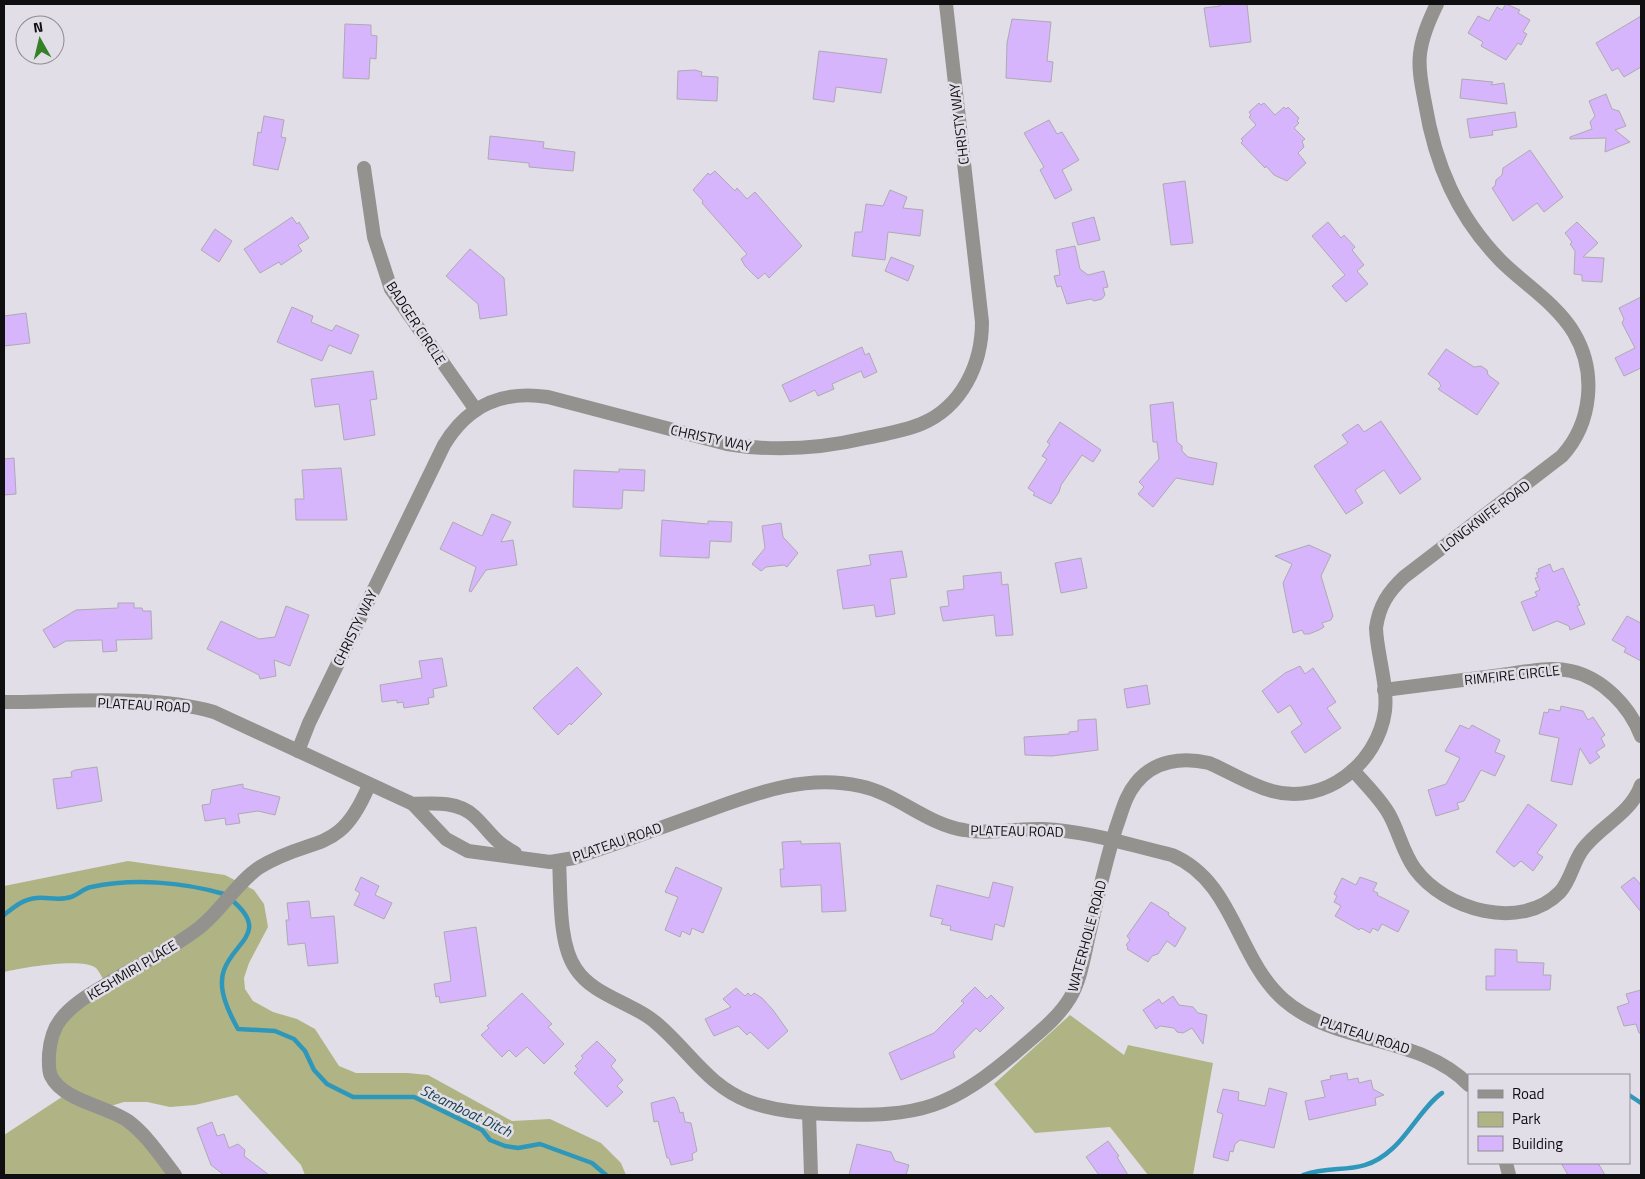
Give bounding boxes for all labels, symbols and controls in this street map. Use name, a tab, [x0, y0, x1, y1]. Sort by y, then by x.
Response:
north arrow	[15, 15, 65, 65]
text: N	[32, 16, 44, 38]
street label: CHRISTY WAY	[943, 82, 974, 166]
street label: BADGER CIRCLE	[382, 277, 451, 369]
street label: CHRISTY WAY	[669, 419, 754, 456]
street label: LONGKNIFE ROAD	[1435, 475, 1534, 556]
street label: CHRISTY WAY	[327, 586, 382, 669]
street label: RIMFIRE CIRCLE	[1463, 659, 1561, 690]
street label: PLATEAU ROAD	[97, 692, 191, 717]
street label: PLATEAU ROAD	[569, 816, 664, 867]
street label: PLATEAU ROAD	[970, 819, 1064, 842]
street label: WATERHOLE ROAD	[1062, 878, 1112, 994]
street label: KESHMIRI PLACE	[83, 934, 181, 1005]
street label: PLATEAU ROAD	[1318, 1010, 1413, 1059]
legend	[1468, 1074, 1630, 1164]
water label: Steamboat Ditch	[417, 1078, 516, 1143]
text: Road	[1512, 1082, 1544, 1105]
text: Park	[1512, 1107, 1541, 1130]
text: Building	[1512, 1132, 1563, 1155]

